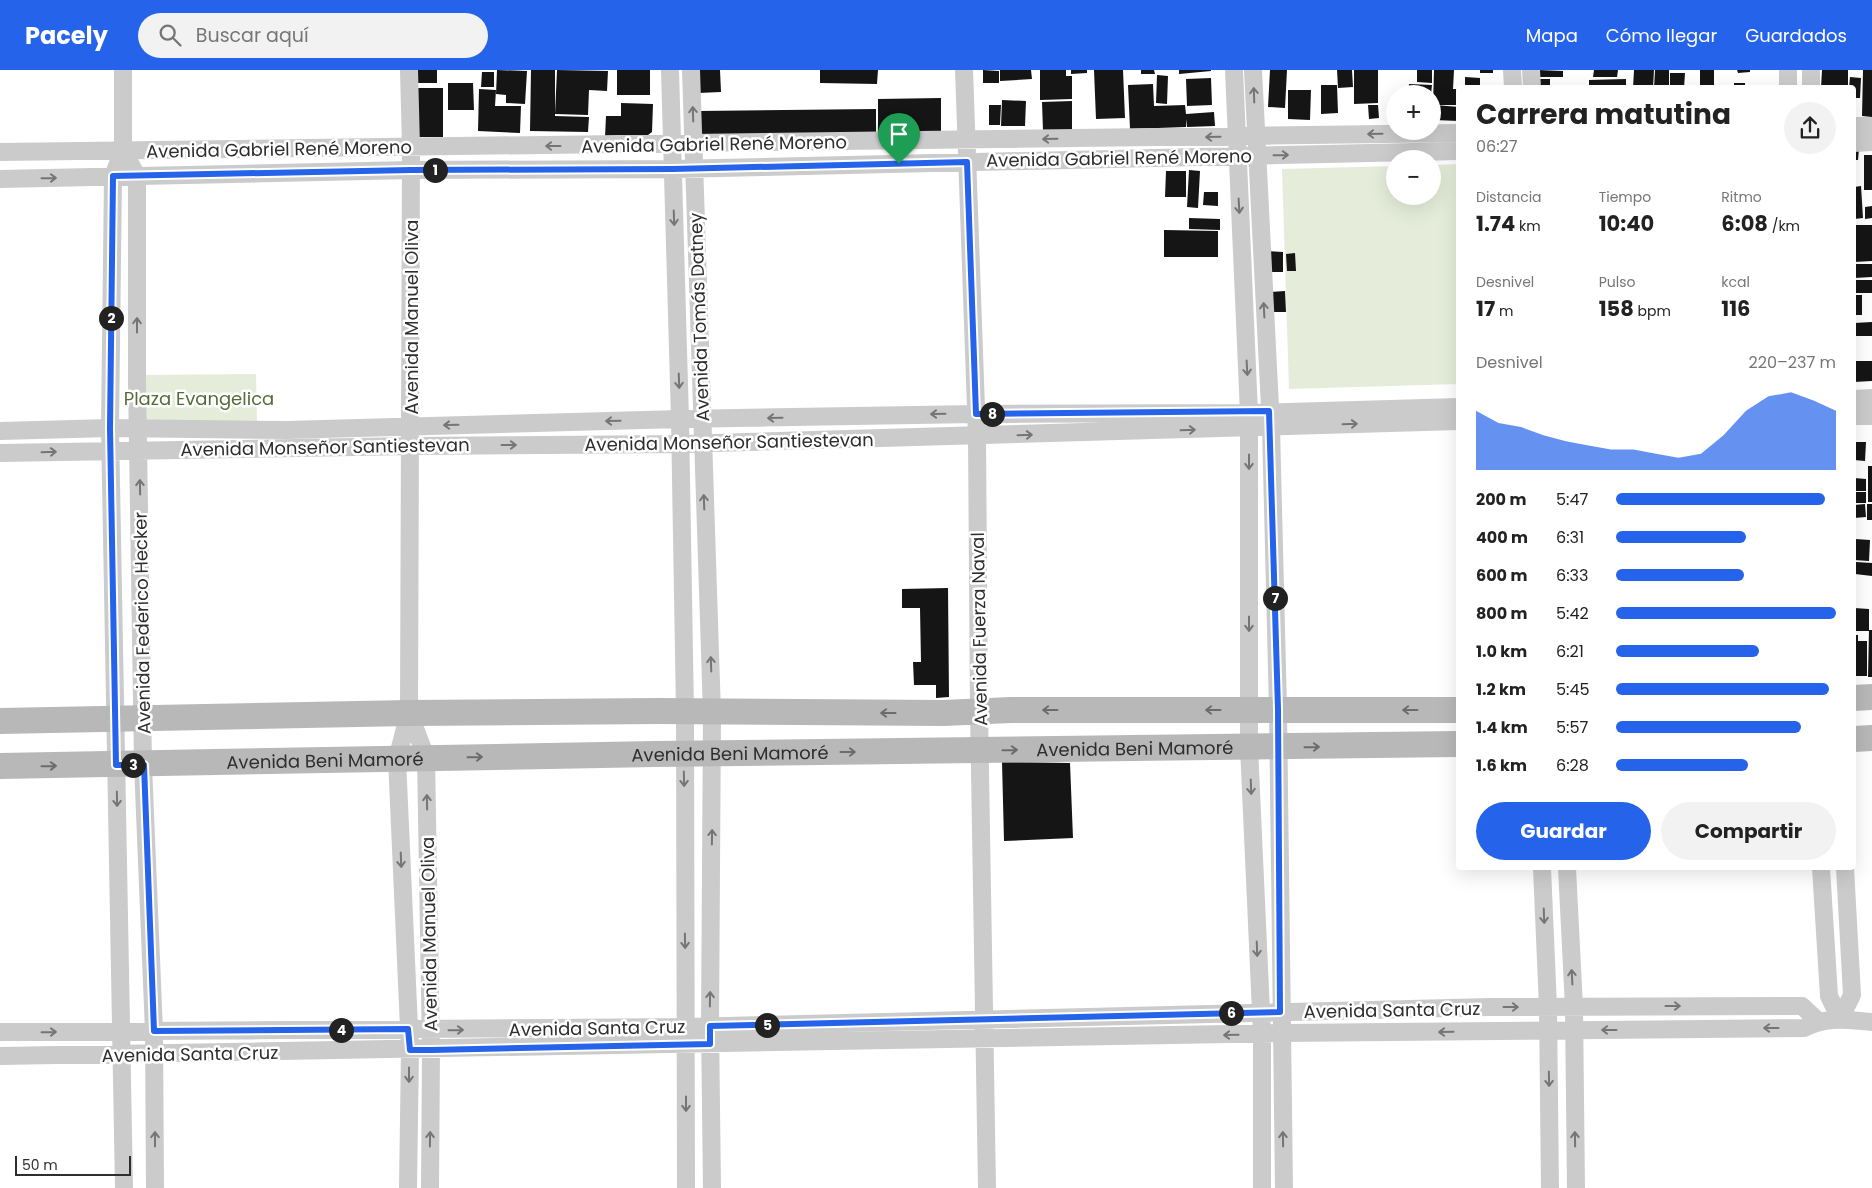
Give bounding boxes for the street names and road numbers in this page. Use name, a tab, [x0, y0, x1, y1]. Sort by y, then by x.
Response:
street label: Avenida Gabriel René Moreno	[581, 129, 847, 159]
street label: Avenida Gabriel René Moreno	[146, 134, 412, 164]
street label: Avenida Gabriel René Moreno	[986, 143, 1252, 173]
street label: Avenida Tomás Datney	[683, 212, 715, 422]
street label: Avenida Manuel Oliva	[399, 220, 424, 414]
street label: Avenida Monseñor Santiestevan	[584, 427, 874, 457]
street label: Avenida Monseñor Santiestevan	[180, 432, 470, 462]
street label: Avenida Federico Hecker	[128, 511, 156, 734]
street label: Avenida Fuerza Naval	[965, 532, 993, 726]
street label: Avenida Beni Mamoré	[1036, 734, 1234, 762]
street label: Avenida Beni Mamoré	[631, 739, 829, 767]
street label: Avenida Beni Mamoré	[226, 746, 424, 774]
street label: Avenida Manuel Oliva	[415, 836, 443, 1032]
street label: Avenida Santa Cruz	[1303, 996, 1481, 1024]
street label: Avenida Santa Cruz	[508, 1014, 686, 1042]
street label: Avenida Santa Cruz	[101, 1040, 279, 1068]

